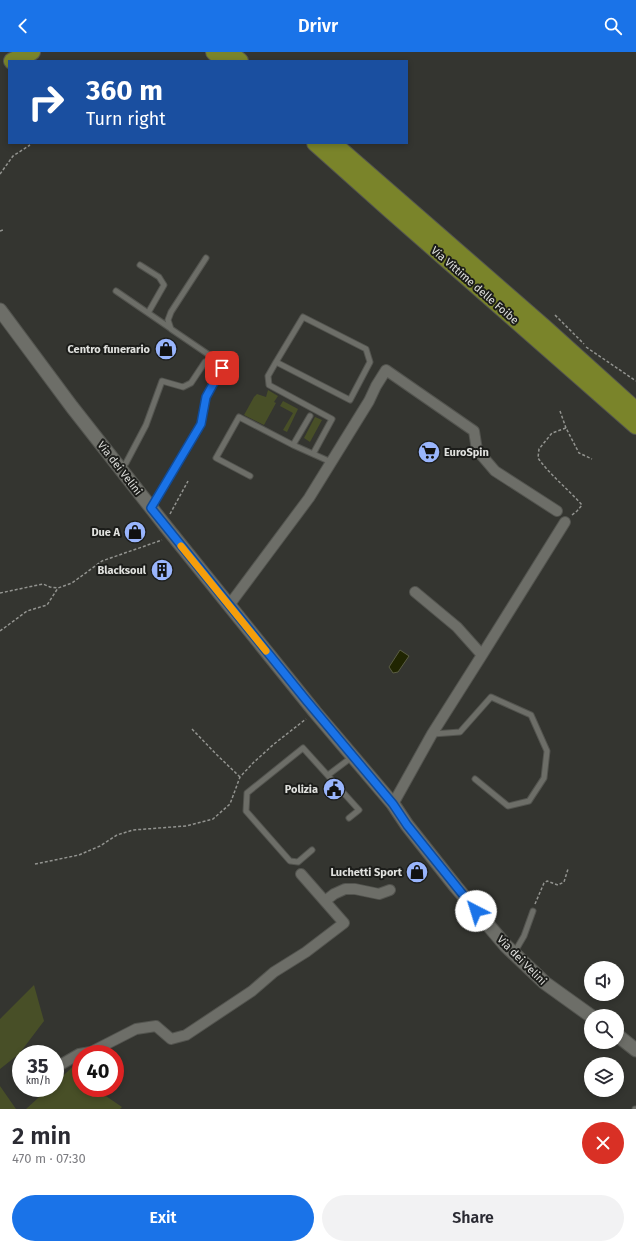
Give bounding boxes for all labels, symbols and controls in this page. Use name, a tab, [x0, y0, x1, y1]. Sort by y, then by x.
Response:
icon: back	[12, 15, 34, 37]
text: Drivr	[298, 15, 338, 37]
icon: search	[602, 15, 624, 37]
text: 360 m	[86, 74, 163, 107]
icon: right	[20, 76, 72, 128]
text: Turn right	[86, 108, 166, 130]
street label: Via Vittime delle Foibe	[428, 244, 521, 327]
shop icon: Centro funerario	[153, 336, 179, 362]
place label: Centro funerario	[68, 343, 151, 356]
pin	[205, 351, 239, 385]
icon: arrive	[211, 357, 233, 379]
street label: Via dei Velini	[95, 439, 145, 498]
supermarket icon: EuroSpin	[416, 439, 442, 465]
place label: EuroSpin	[444, 446, 489, 459]
shop icon: Due A	[122, 519, 148, 545]
place label: Due A	[91, 526, 121, 539]
building icon: Blacksoul	[149, 557, 175, 583]
place label: Blacksoul	[97, 564, 147, 577]
public building icon: Polizia	[321, 776, 347, 802]
place label: Polizia	[285, 783, 318, 796]
shop icon: Luchetti Sport	[404, 859, 430, 885]
place label: Luchetti Sport	[330, 866, 403, 879]
position arrow	[455, 890, 497, 932]
street label: Via dei Velini	[494, 933, 549, 988]
map controls	[584, 961, 624, 1097]
button: sound	[584, 961, 624, 1001]
button: search	[584, 1009, 624, 1049]
speed limit sign: 40	[72, 1045, 124, 1097]
text: 35	[27, 1054, 49, 1078]
button: layers	[584, 1057, 624, 1097]
text: km/h	[26, 1075, 50, 1087]
text: 2 min	[12, 1122, 71, 1150]
button: close	[582, 1122, 624, 1164]
text: 470 m · 07:30	[12, 1151, 86, 1166]
button: Exit	[12, 1195, 314, 1241]
button: Share	[322, 1195, 624, 1241]

